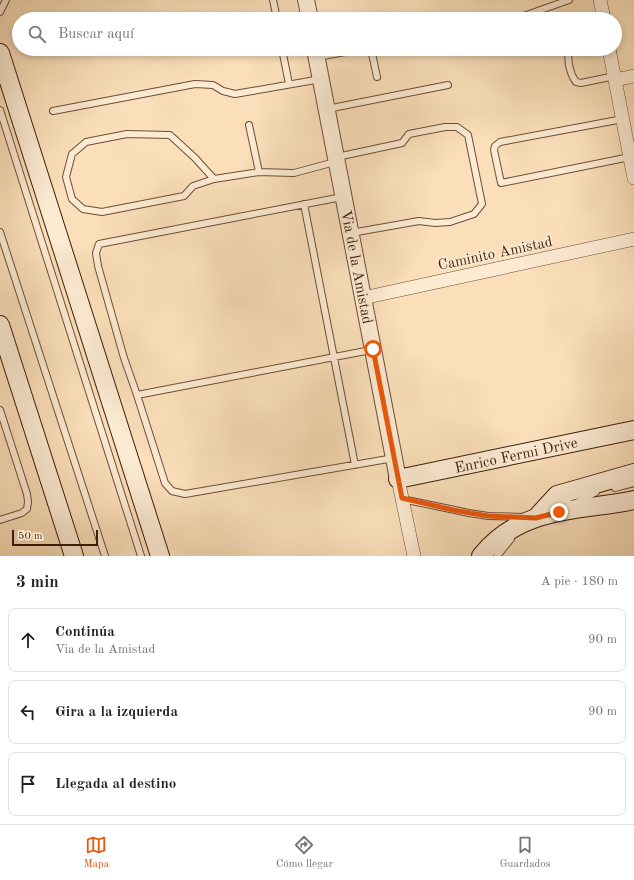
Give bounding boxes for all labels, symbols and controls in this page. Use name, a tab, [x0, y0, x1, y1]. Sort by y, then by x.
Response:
search box	[12, 12, 622, 56]
icon: search	[26, 23, 48, 45]
text: Buscar aquí	[58, 27, 134, 42]
street label: Via de la Amistad	[337, 209, 374, 326]
street label: Caminito Amistad	[437, 235, 554, 274]
route start	[364, 340, 382, 358]
street label: Enrico Fermi Drive	[454, 436, 579, 477]
route end	[550, 503, 568, 521]
scale bar	[12, 528, 98, 547]
text: 50 m	[18, 531, 43, 542]
text: 3 min	[16, 574, 59, 591]
text: A pie · 180 m	[541, 575, 618, 588]
text: Continúa	[55, 625, 115, 640]
icon: ahead	[17, 629, 39, 651]
text: 90 m	[588, 633, 617, 646]
text: Via de la Amistad	[55, 643, 155, 656]
icon: left	[17, 701, 39, 723]
text: Gira a la izquierda	[55, 705, 178, 720]
text: 90 m	[588, 705, 617, 718]
icon: arrive	[17, 773, 39, 795]
text: Llegada al destino	[55, 777, 176, 792]
tab: Mapa	[83, 834, 109, 872]
tab: Cómo llegar	[276, 834, 333, 872]
tab: Guardados	[500, 834, 551, 872]

